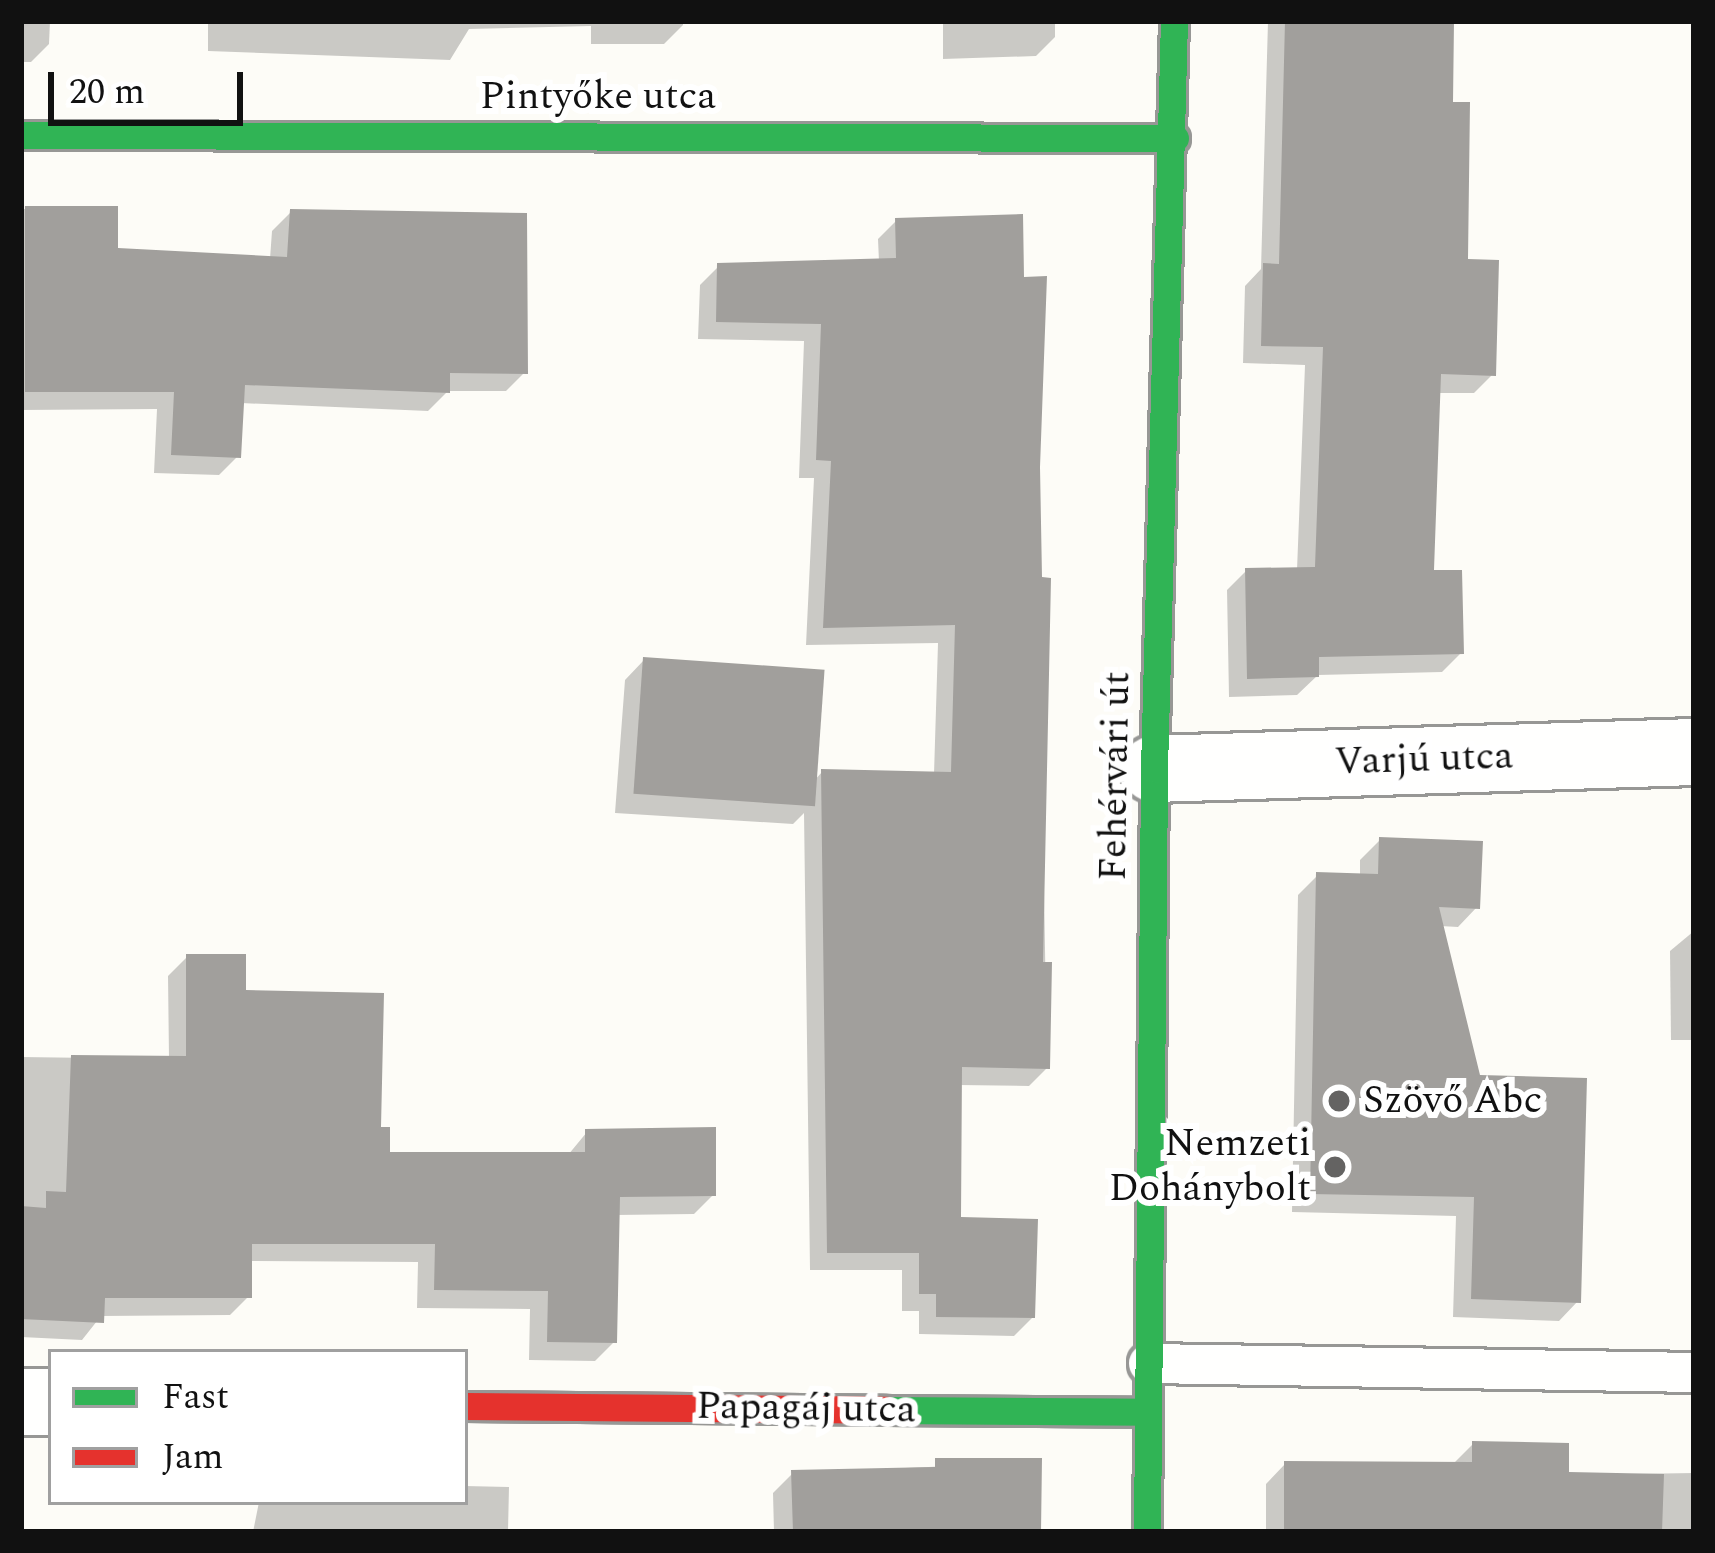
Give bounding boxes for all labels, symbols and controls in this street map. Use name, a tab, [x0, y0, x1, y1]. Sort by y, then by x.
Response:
scale bar	[54, 48, 249, 122]
text: 20 m	[69, 65, 145, 120]
street label: Pintyőke utca	[480, 74, 716, 120]
street label: Fehérvári út	[1091, 671, 1141, 881]
street label: Varjú utca	[1334, 733, 1514, 787]
place label: Szövő Abc	[1363, 1078, 1542, 1124]
marker: Szövő Abc	[1326, 1088, 1352, 1114]
place label: Nemzeti Dohánybolt	[1109, 1122, 1311, 1213]
marker: Nemzeti Dohánybolt	[1322, 1154, 1348, 1180]
legend	[48, 1349, 468, 1505]
text: Fast	[162, 1370, 229, 1425]
street label: Papagáj utca	[696, 1384, 916, 1434]
text: Jam	[162, 1430, 224, 1485]

